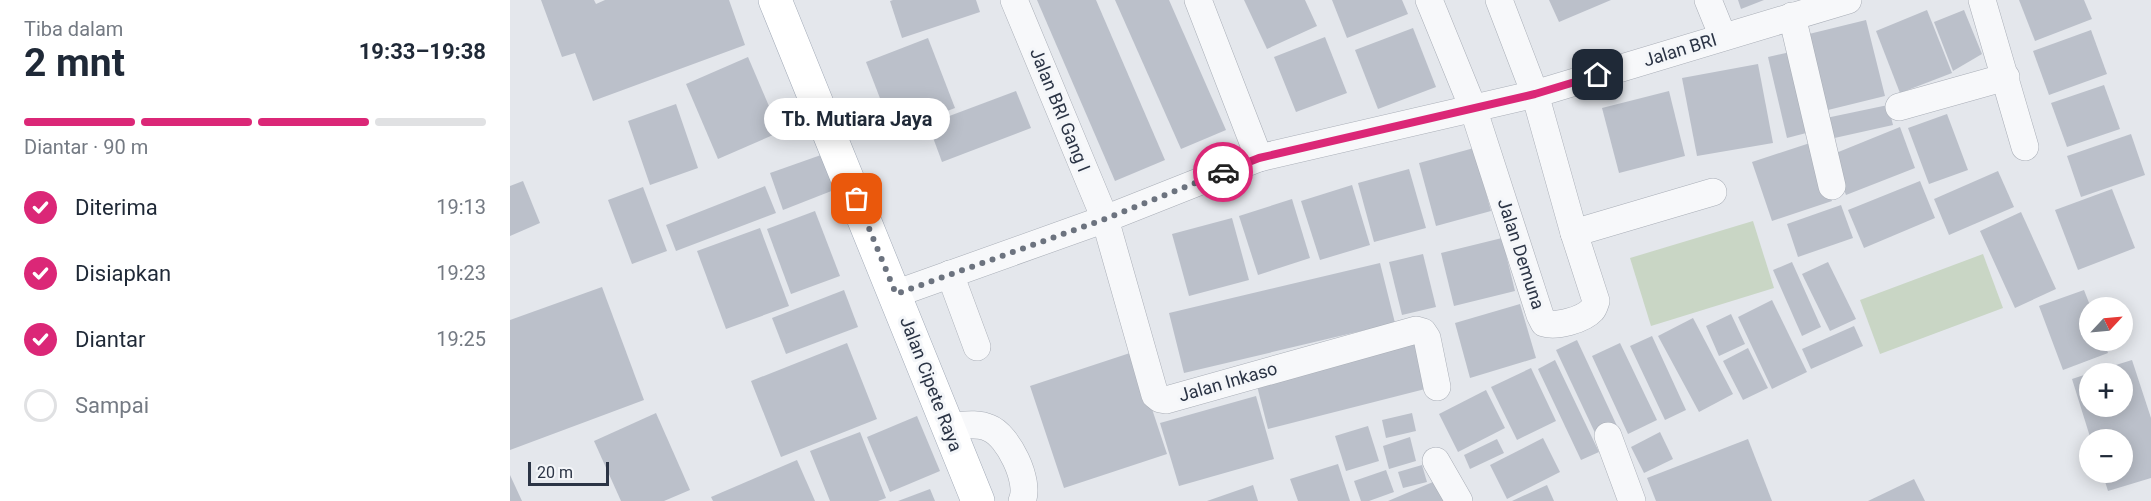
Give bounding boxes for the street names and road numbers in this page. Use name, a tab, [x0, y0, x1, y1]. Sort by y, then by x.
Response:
street label: Jalan BRI	[1641, 28, 1719, 71]
street label: Jalan BRI Gang I	[1026, 45, 1095, 175]
street label: Jalan Demuna	[1494, 196, 1549, 312]
street label: Jalan Cipete Raya	[896, 313, 967, 454]
street label: Jalan Inkaso	[1176, 357, 1280, 406]

